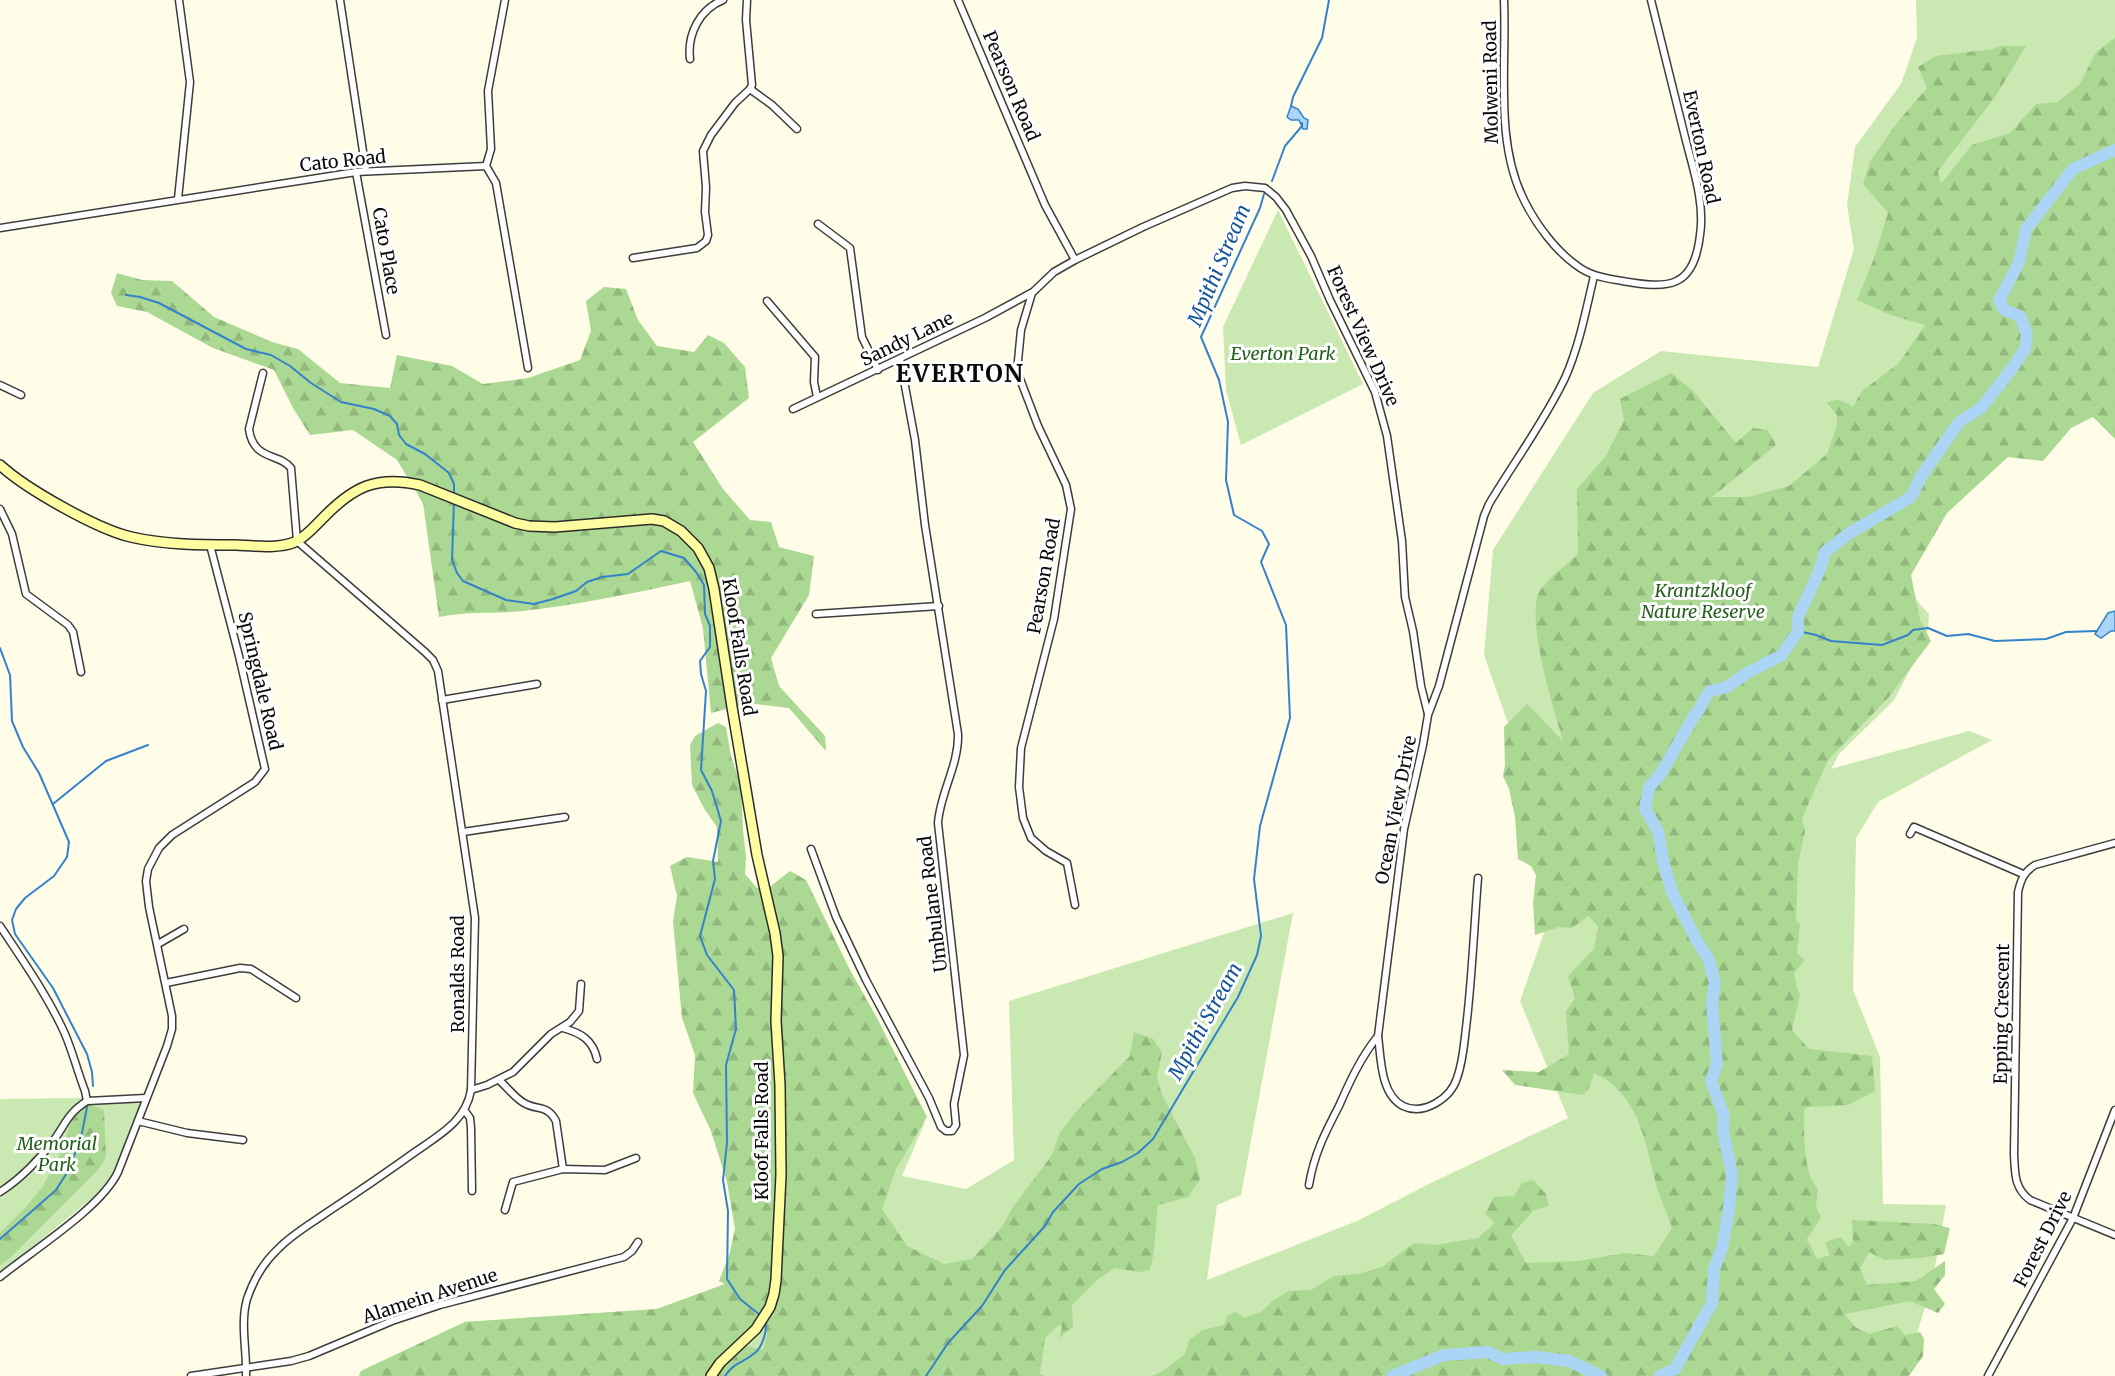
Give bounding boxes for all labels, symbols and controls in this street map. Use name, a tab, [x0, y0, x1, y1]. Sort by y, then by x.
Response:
street label: Molweni Road	[1478, 20, 1503, 144]
street label: Pearson Road	[978, 27, 1045, 144]
street label: Everton Road	[1678, 88, 1725, 206]
street label: Cato Road	[299, 145, 387, 176]
water label: Mpithi Stream	[1181, 200, 1255, 330]
street label: Cato Place	[368, 206, 405, 296]
street label: Forest View Drive	[1322, 262, 1405, 410]
street label: Sandy Lane	[856, 306, 957, 371]
park label: Everton Park	[1231, 342, 1336, 365]
district label: EVERTON	[895, 358, 1025, 389]
street label: Pearson Road	[1022, 516, 1065, 636]
street label: Kloof Falls Road	[717, 576, 762, 718]
park label: Krantzkloof Nature Reserve	[1641, 579, 1765, 623]
street label: Springdale Road	[233, 609, 288, 753]
street label: Ocean View Drive	[1370, 734, 1421, 886]
street label: Umbulane Road	[913, 834, 952, 974]
street label: Ronalds Road	[446, 915, 469, 1033]
street label: Epping Crescent	[1989, 943, 2014, 1085]
water label: Mpithi Stream	[1162, 958, 1247, 1084]
street label: Kloof Falls Road	[750, 1061, 773, 1201]
park label: Memorial Park	[16, 1132, 97, 1176]
street label: Forest Drive	[2009, 1187, 2077, 1291]
street label: Alamein Avenue	[358, 1263, 500, 1328]

